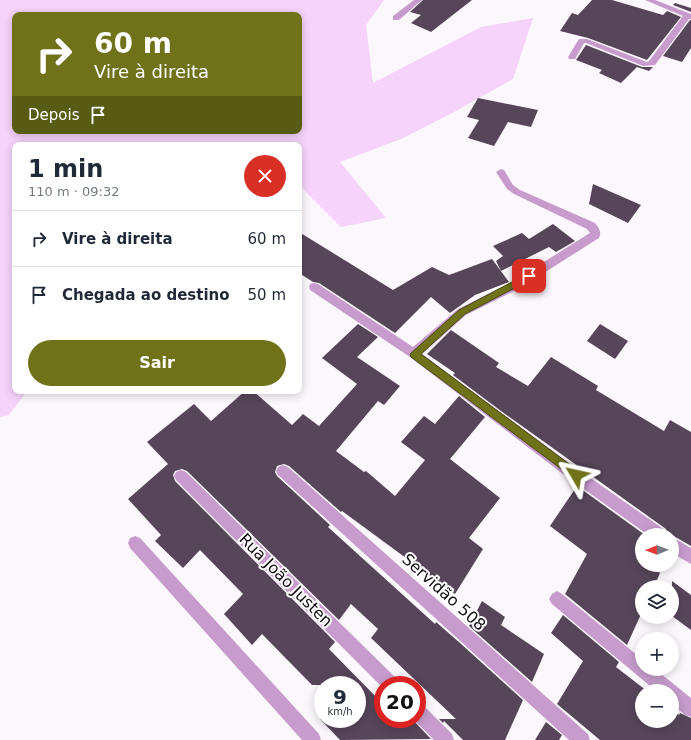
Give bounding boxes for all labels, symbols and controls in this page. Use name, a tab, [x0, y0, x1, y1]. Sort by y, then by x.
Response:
text: 60 m	[94, 27, 172, 60]
icon: right	[28, 28, 80, 80]
text: Vire à direita	[94, 61, 209, 82]
icon: arrive	[87, 104, 109, 126]
text: Depois	[28, 106, 79, 124]
text: 1 min	[28, 155, 103, 183]
button: close	[244, 155, 286, 197]
text: 110 m · 09:32	[28, 184, 119, 199]
icon: right	[28, 228, 50, 250]
text: Vire à direita	[62, 230, 173, 248]
text: 60 m	[248, 230, 286, 248]
pin	[512, 259, 546, 293]
icon: arrive	[518, 265, 540, 287]
icon: arrive	[28, 284, 50, 306]
text: Chegada ao destino	[62, 286, 230, 304]
text: 50 m	[248, 286, 286, 304]
button: Sair	[28, 340, 286, 386]
position arrow	[555, 454, 597, 496]
north arrow	[635, 528, 679, 572]
map controls	[635, 528, 679, 728]
street label: Rua João Justen	[235, 529, 337, 631]
street label: Servidão 508	[398, 550, 490, 634]
button: layers	[635, 580, 679, 624]
button: +	[635, 632, 679, 676]
speed limit sign: 20	[374, 676, 426, 728]
button: −	[635, 684, 679, 728]
text: 9	[333, 685, 347, 709]
text: km/h	[327, 706, 353, 717]

